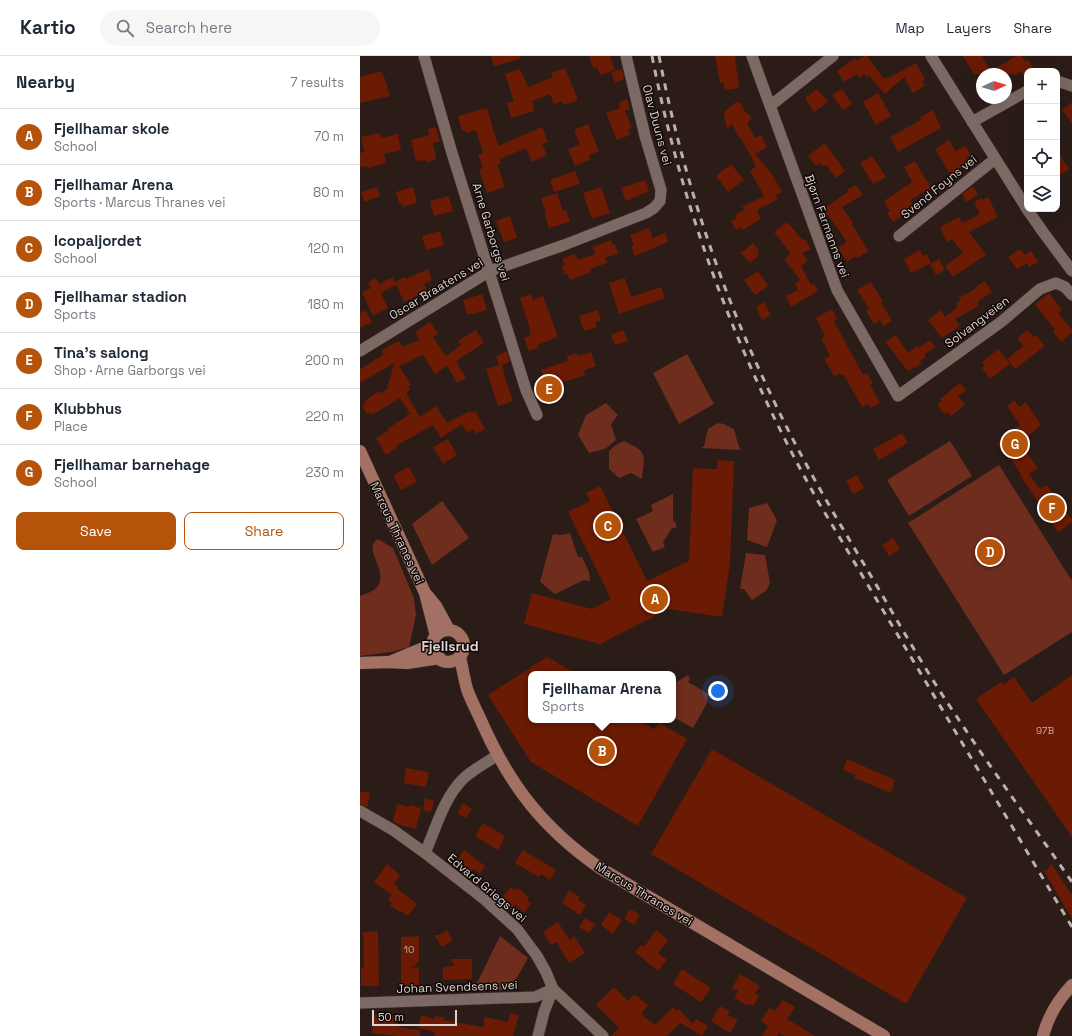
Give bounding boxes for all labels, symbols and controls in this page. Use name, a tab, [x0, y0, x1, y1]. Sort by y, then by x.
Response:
search box	[100, 10, 380, 46]
text: Kartio	[20, 15, 76, 40]
icon: search	[114, 17, 136, 39]
text: Search here	[146, 18, 232, 37]
text: Map	[895, 19, 925, 37]
text: Layers	[947, 19, 991, 37]
text: Share	[1013, 19, 1052, 37]
north arrow	[976, 68, 1012, 104]
map controls	[1024, 68, 1060, 212]
button: +	[1024, 68, 1060, 104]
text: Nearby	[16, 71, 75, 93]
text: 7 results	[290, 74, 344, 91]
street label: Olav Duuns vei	[639, 83, 675, 167]
button: −	[1024, 104, 1060, 140]
text: Fjellhamar skole	[54, 119, 170, 138]
text: A	[25, 128, 33, 145]
text: 70 m	[314, 128, 344, 145]
text: School	[54, 138, 97, 155]
button: locate	[1024, 140, 1060, 176]
street label: Svend Foyns vei	[898, 151, 980, 223]
street label: Bjørn Farmanns vei	[801, 172, 853, 280]
text: Fjellhamar Arena	[54, 175, 173, 194]
button: layers	[1024, 176, 1060, 212]
street label: Arne Garborgs vei	[468, 181, 514, 283]
text: B	[25, 184, 33, 201]
text: 80 m	[313, 184, 344, 201]
text: Sports · Marcus Thranes vei	[54, 194, 225, 211]
text: Icopaljordet	[54, 231, 142, 250]
text: C	[25, 240, 33, 257]
text: 120 m	[308, 240, 344, 257]
text: School	[54, 250, 97, 267]
street label: Oscar Braatens vei	[386, 255, 486, 323]
text: Fjellhamar stadion	[54, 287, 187, 306]
street label: Solvangveien	[942, 293, 1012, 351]
text: D	[25, 296, 33, 313]
text: 180 m	[308, 296, 344, 313]
text: Sports	[54, 306, 96, 323]
text: Tina's salong	[54, 343, 149, 362]
text: E	[25, 352, 33, 369]
text: 200 m	[305, 352, 344, 369]
text: Shop · Arne Garborgs vei	[54, 362, 206, 379]
pin: E	[536, 374, 562, 404]
text: Klubbhus	[54, 399, 122, 418]
text: F	[26, 408, 32, 425]
text: 220 m	[305, 408, 344, 425]
text: Place	[54, 418, 88, 435]
pin: G	[1002, 429, 1028, 459]
text: Fjellhamar barnehage	[54, 455, 210, 474]
text: G	[25, 464, 33, 481]
text: 230 m	[306, 464, 344, 481]
text: School	[54, 474, 97, 491]
street label: Marcus Thranes vei	[366, 479, 428, 587]
pin: F	[1039, 493, 1065, 523]
pin: C	[595, 511, 621, 541]
button: Save	[16, 512, 176, 550]
button: Share	[184, 512, 344, 550]
pin: D	[977, 537, 1003, 567]
pin: A	[642, 584, 668, 614]
district label: Fjellsrud	[421, 637, 479, 655]
popup	[528, 671, 676, 723]
text: Fjellhamar Arena	[542, 679, 662, 698]
your location	[708, 681, 728, 701]
text: Sports	[542, 698, 584, 715]
house number: 97B	[1036, 724, 1054, 737]
pin: B	[589, 736, 615, 766]
street label: Edvard Griegs vei	[444, 850, 530, 926]
street label: Marcus Thranes vei	[592, 859, 696, 929]
house number: 10	[404, 943, 414, 956]
street label: Johan Svendsens vei	[396, 977, 518, 997]
scale bar	[372, 1008, 457, 1027]
text: 50 m	[378, 1010, 404, 1024]

